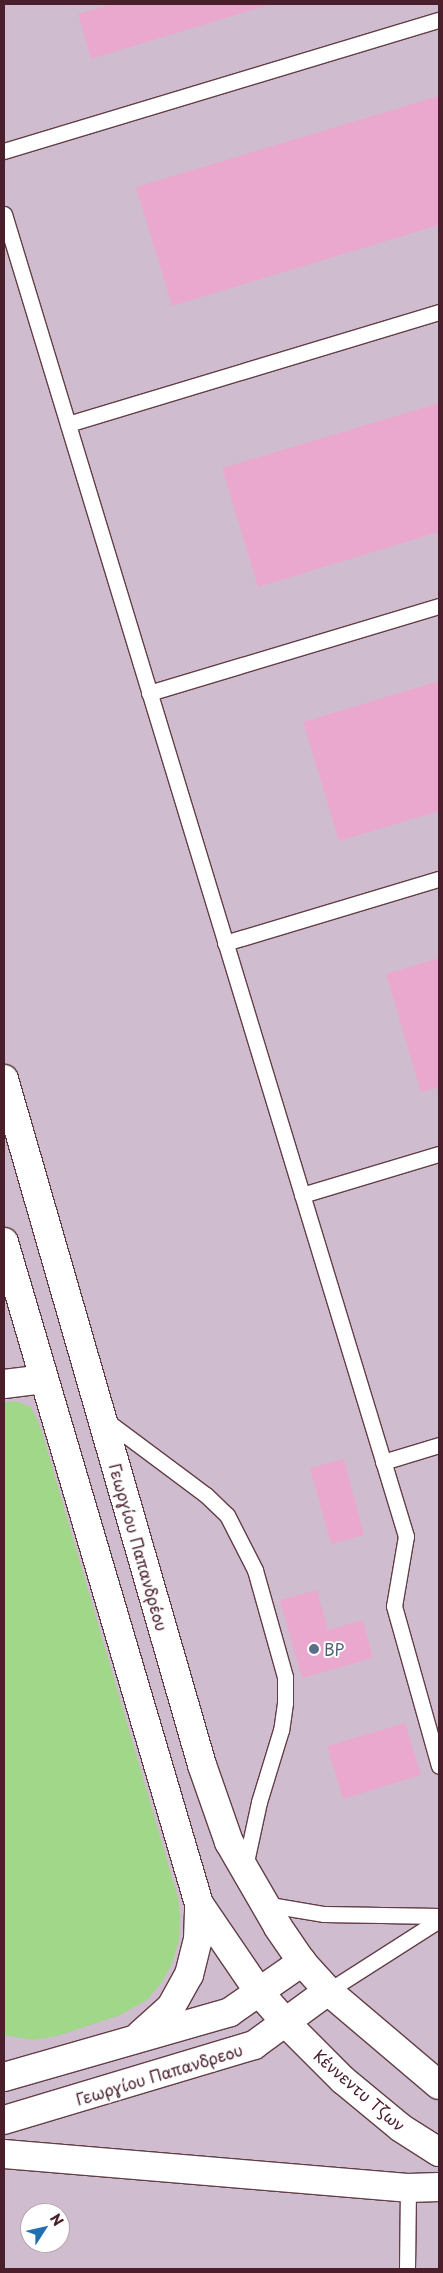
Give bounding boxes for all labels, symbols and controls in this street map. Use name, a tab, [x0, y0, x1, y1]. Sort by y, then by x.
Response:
street label: Γεωργίου Παπανδρέου	[106, 1461, 172, 1633]
place label: BP	[324, 1639, 344, 1659]
marker: BP	[308, 1643, 320, 1655]
street label: Γεωργίου Παπανδρεου	[73, 2039, 245, 2109]
street label: Κέννεντυ Τζων	[310, 2045, 410, 2135]
north arrow	[20, 2203, 70, 2253]
text: N	[45, 2209, 69, 2230]

